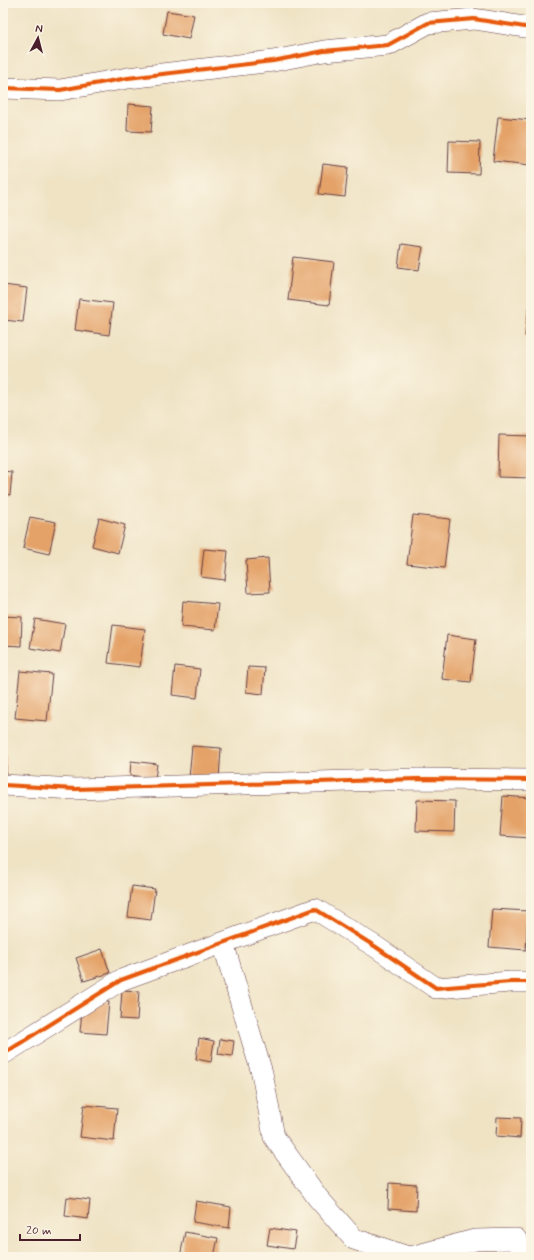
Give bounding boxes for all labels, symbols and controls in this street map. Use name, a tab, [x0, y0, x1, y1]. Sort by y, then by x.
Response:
north arrow	[18, 18, 58, 58]
text: N	[35, 22, 44, 36]
scale bar	[20, 1216, 80, 1242]
text: 20 m	[26, 1223, 52, 1239]

